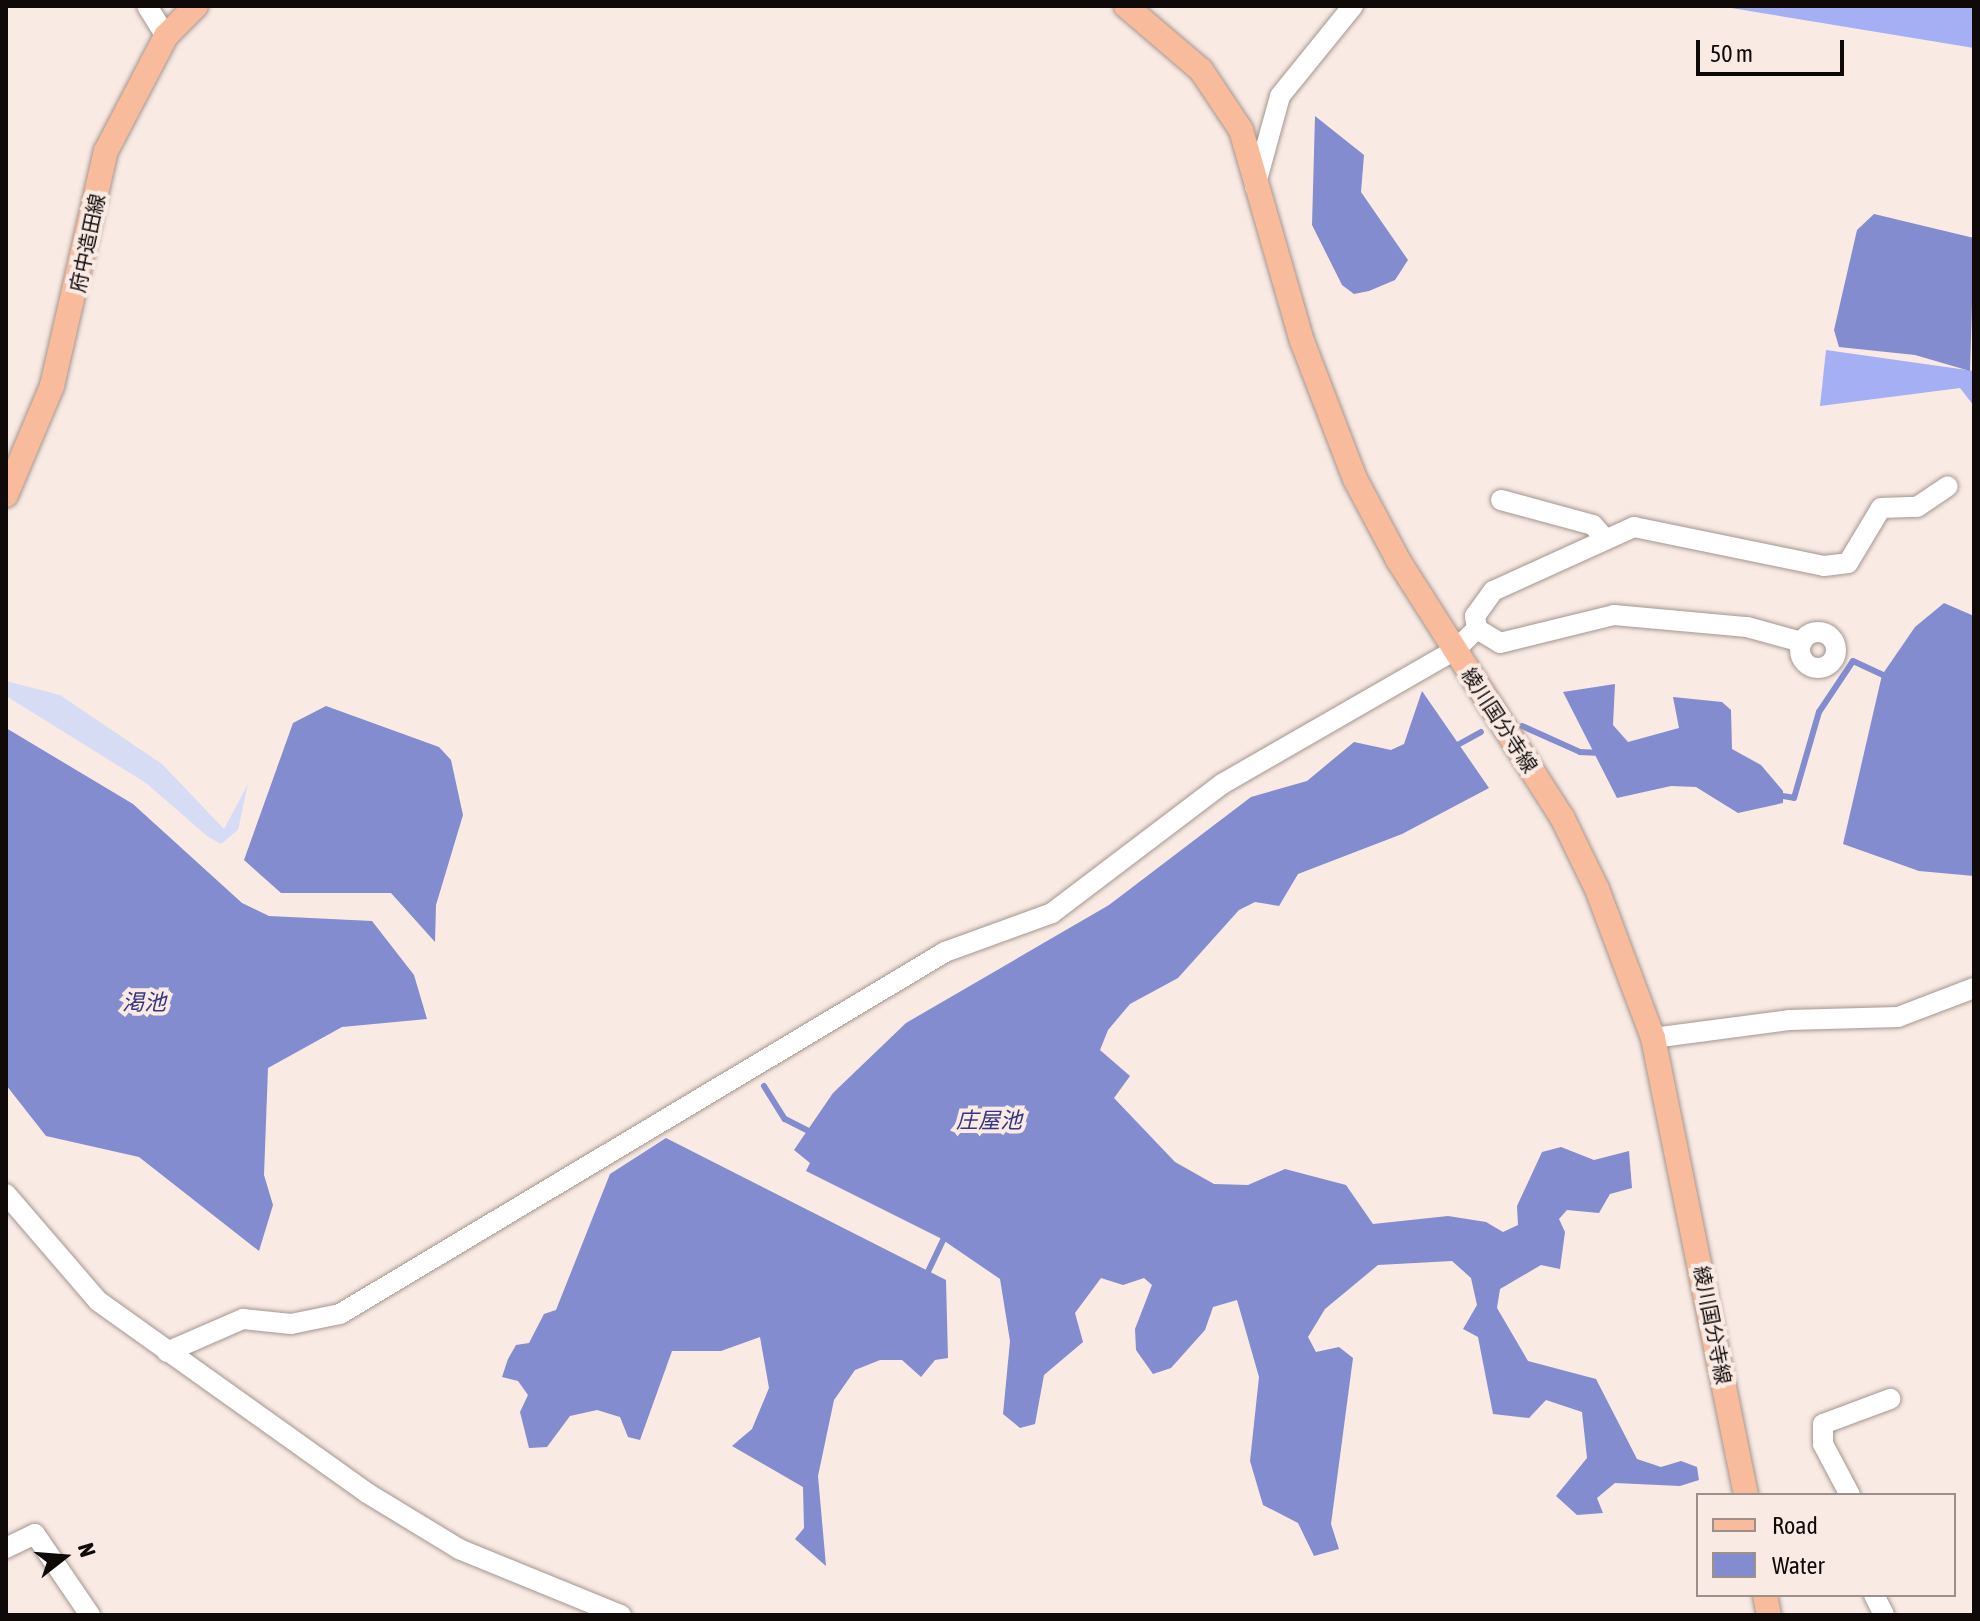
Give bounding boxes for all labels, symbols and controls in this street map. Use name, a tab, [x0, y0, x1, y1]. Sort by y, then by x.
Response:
scale bar	[1700, 24, 1848, 74]
text: 50 m	[1710, 40, 1753, 67]
street label: 府中造田線	[65, 192, 109, 294]
street label: 綾川国分寺線	[1457, 663, 1543, 777]
water label: 渇池	[122, 990, 166, 1016]
water label: 庄屋池	[956, 1108, 1022, 1134]
street label: 綾川国分寺線	[1690, 1264, 1736, 1386]
legend	[1696, 1493, 1956, 1597]
text: Road	[1772, 1512, 1818, 1539]
north arrow	[24, 1517, 104, 1597]
text: N	[73, 1540, 101, 1560]
text: Water	[1772, 1552, 1825, 1579]

